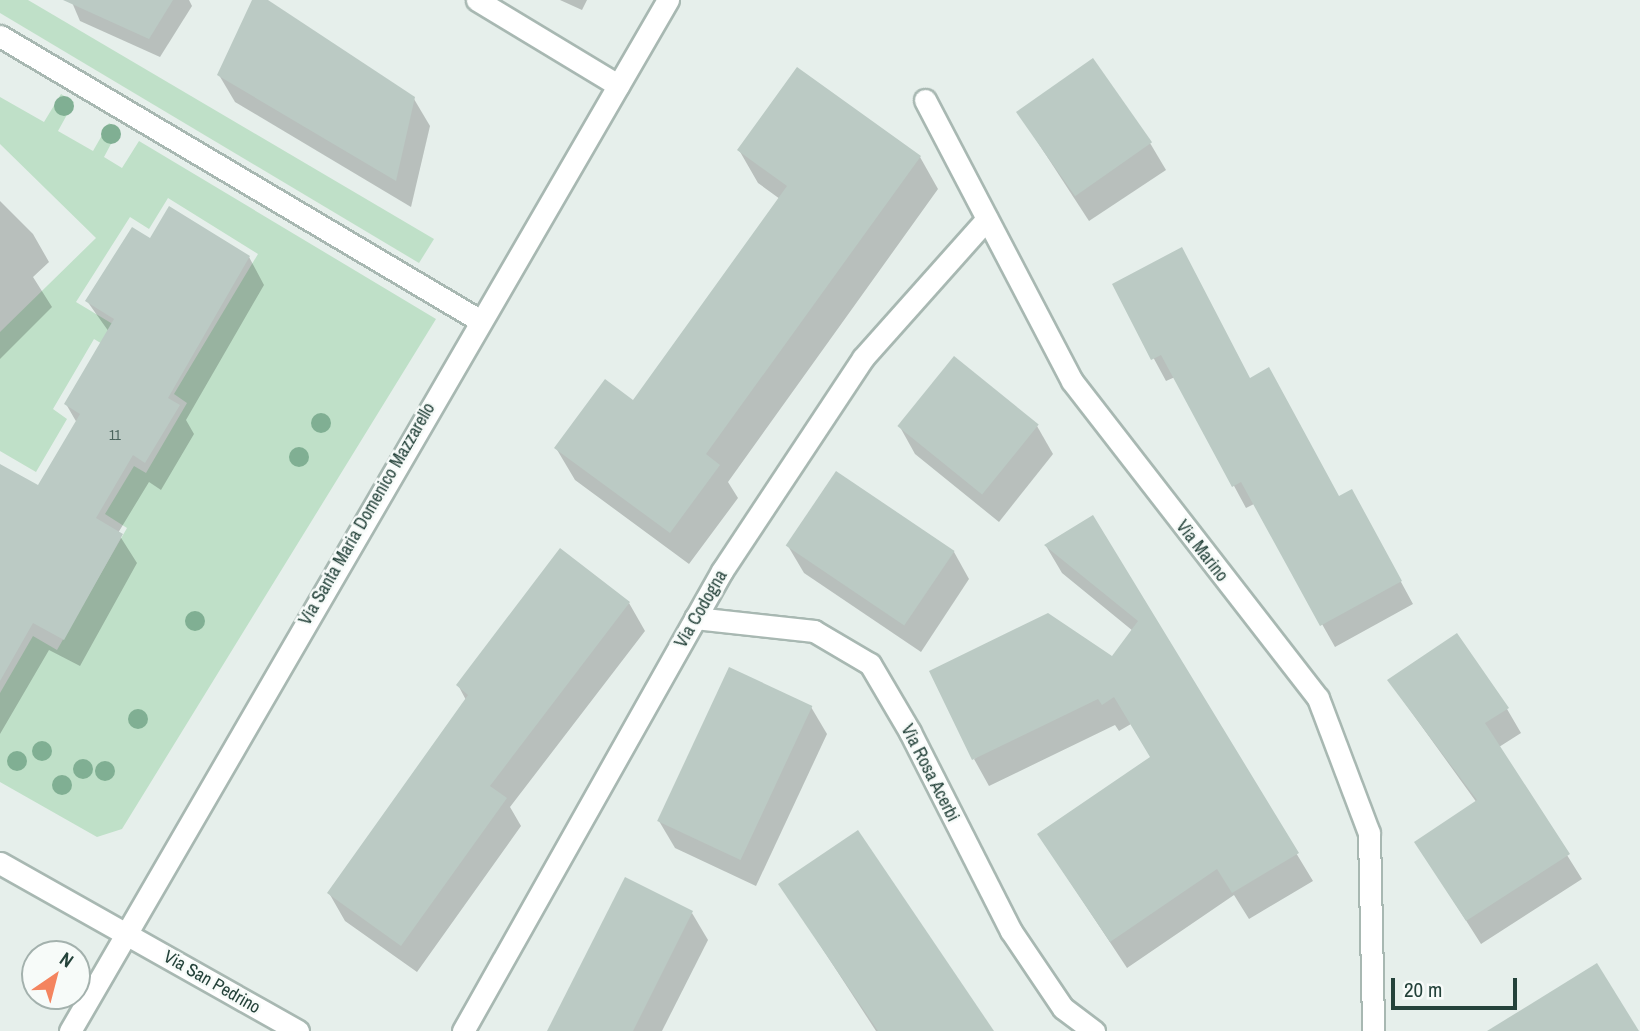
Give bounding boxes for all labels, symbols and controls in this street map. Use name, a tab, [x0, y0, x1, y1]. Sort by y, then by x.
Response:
street label: Via Santa Maria Domenico Mazzarello	[294, 399, 440, 629]
house number: 11	[109, 427, 121, 443]
street label: Via Marino	[1171, 516, 1233, 586]
street label: Via Codogna	[670, 566, 732, 652]
street label: Via Rosa Acerbi	[896, 720, 964, 826]
north arrow	[21, 940, 91, 1010]
text: N	[55, 946, 79, 973]
street label: Via San Pedrino	[160, 946, 264, 1018]
scale bar	[1395, 964, 1521, 1008]
text: 20 m	[1404, 975, 1442, 1004]

